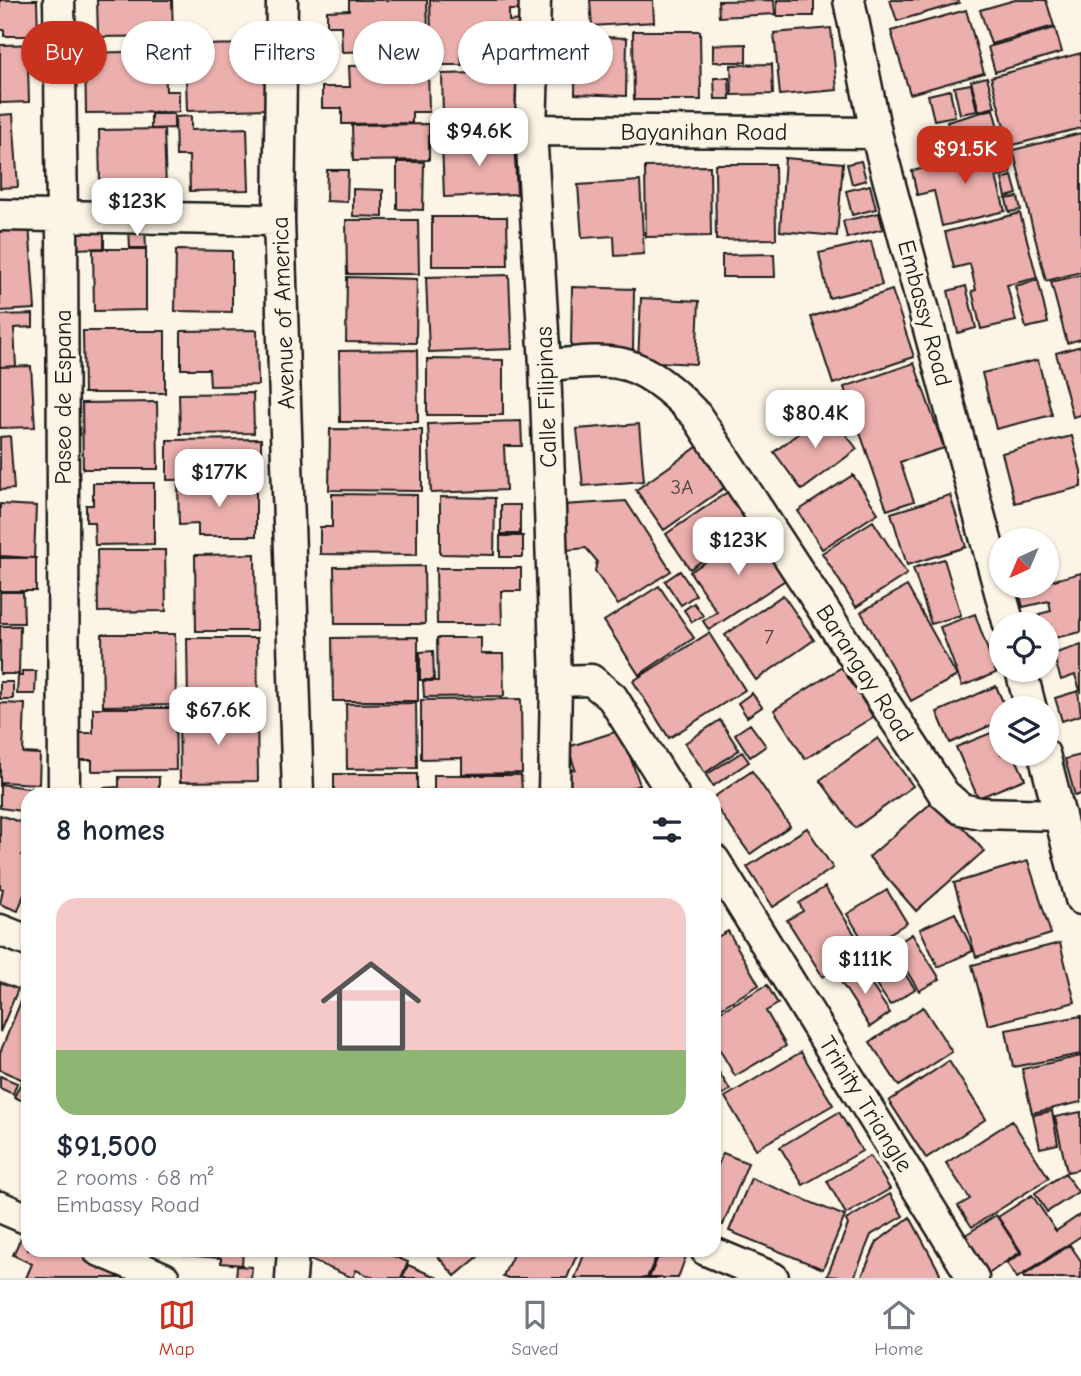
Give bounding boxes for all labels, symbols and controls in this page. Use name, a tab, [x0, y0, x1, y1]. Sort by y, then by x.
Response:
chip: Buy	[21, 21, 107, 84]
chip: Rent	[121, 21, 215, 84]
chip: Filters	[229, 21, 339, 84]
chip: New	[353, 21, 444, 84]
chip: Apartment	[458, 21, 613, 84]
pin: $94.6K	[422, 108, 536, 168]
text: $94.6K	[446, 117, 512, 144]
street label: Bayanihan Road	[620, 118, 788, 146]
pin: $91.5K	[908, 127, 1022, 186]
text: $91.5K	[933, 135, 997, 162]
pin: $123K	[88, 178, 186, 238]
text: $123K	[108, 187, 166, 214]
street label: Avenue of America	[266, 216, 300, 410]
street label: Embassy Road	[892, 237, 958, 389]
street label: Paseo de Espana	[49, 309, 77, 485]
street label: Calle Filipinas	[530, 326, 562, 468]
pin: $80.4K	[758, 391, 872, 450]
text: $80.4K	[782, 399, 848, 426]
pin: $177K	[170, 449, 268, 509]
text: $177K	[191, 458, 247, 485]
house number: 3A	[671, 475, 693, 499]
pin: $123K	[689, 518, 787, 577]
text: $123K	[709, 526, 767, 553]
north arrow	[989, 528, 1059, 598]
map controls	[989, 528, 1059, 766]
street label: Barangay Road	[810, 599, 920, 747]
button: locate	[989, 612, 1059, 682]
house number: 7	[764, 625, 774, 649]
pin: $67.6K	[161, 688, 275, 747]
text: $67.6K	[185, 696, 251, 723]
button: layers	[989, 696, 1059, 766]
icon: filters	[648, 811, 686, 849]
text: 8 homes	[56, 813, 165, 848]
pin: $111K	[816, 936, 914, 996]
icon: home	[308, 943, 434, 1069]
text: $111K	[838, 945, 892, 972]
street label: Trinity Triangle	[813, 1031, 919, 1177]
text: $91,500	[56, 1129, 158, 1164]
text: 2 rooms · 68 m²	[56, 1164, 214, 1191]
text: Embassy Road	[56, 1191, 200, 1218]
tab: Map	[158, 1296, 196, 1360]
tab: Saved	[511, 1296, 559, 1360]
tab: Home	[874, 1296, 923, 1360]

